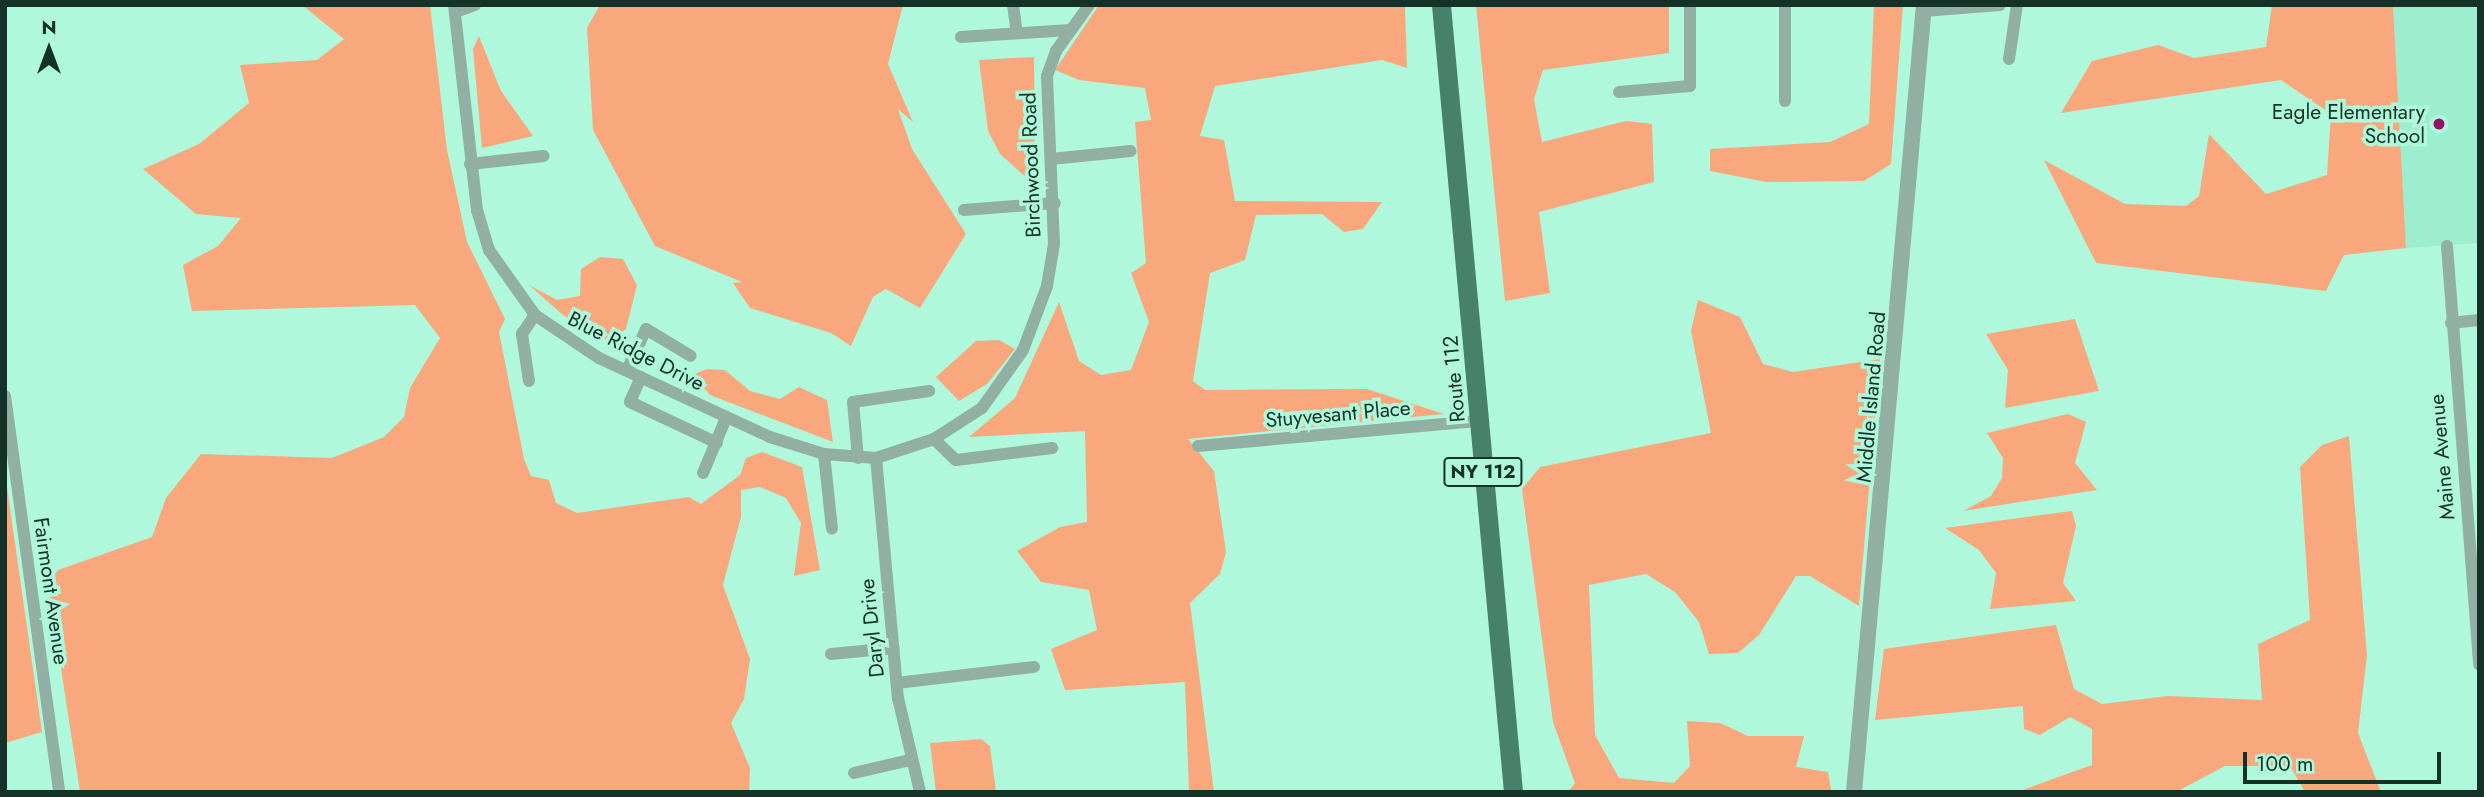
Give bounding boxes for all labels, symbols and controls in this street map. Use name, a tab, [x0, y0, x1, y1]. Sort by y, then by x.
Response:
north arrow	[14, 14, 84, 84]
text: N	[41, 14, 57, 41]
street label: Birchwood Road	[1016, 92, 1046, 238]
place label: Eagle Elementary School	[2272, 99, 2425, 149]
marker: Eagle Elementary School	[2431, 116, 2447, 132]
street label: Blue Ridge Drive	[564, 306, 708, 396]
street label: Middle Island Road	[1851, 310, 1891, 484]
street label: Route 112	[1438, 334, 1470, 424]
street label: Maine Avenue	[2424, 393, 2460, 521]
street label: Stuyvesant Place	[1264, 395, 1412, 433]
road number: NY 112	[1443, 457, 1523, 488]
street label: Fairmont Avenue	[28, 516, 74, 666]
street label: Daryl Drive	[854, 577, 890, 679]
scale bar	[2246, 738, 2444, 782]
text: 100 m	[2256, 749, 2313, 779]

